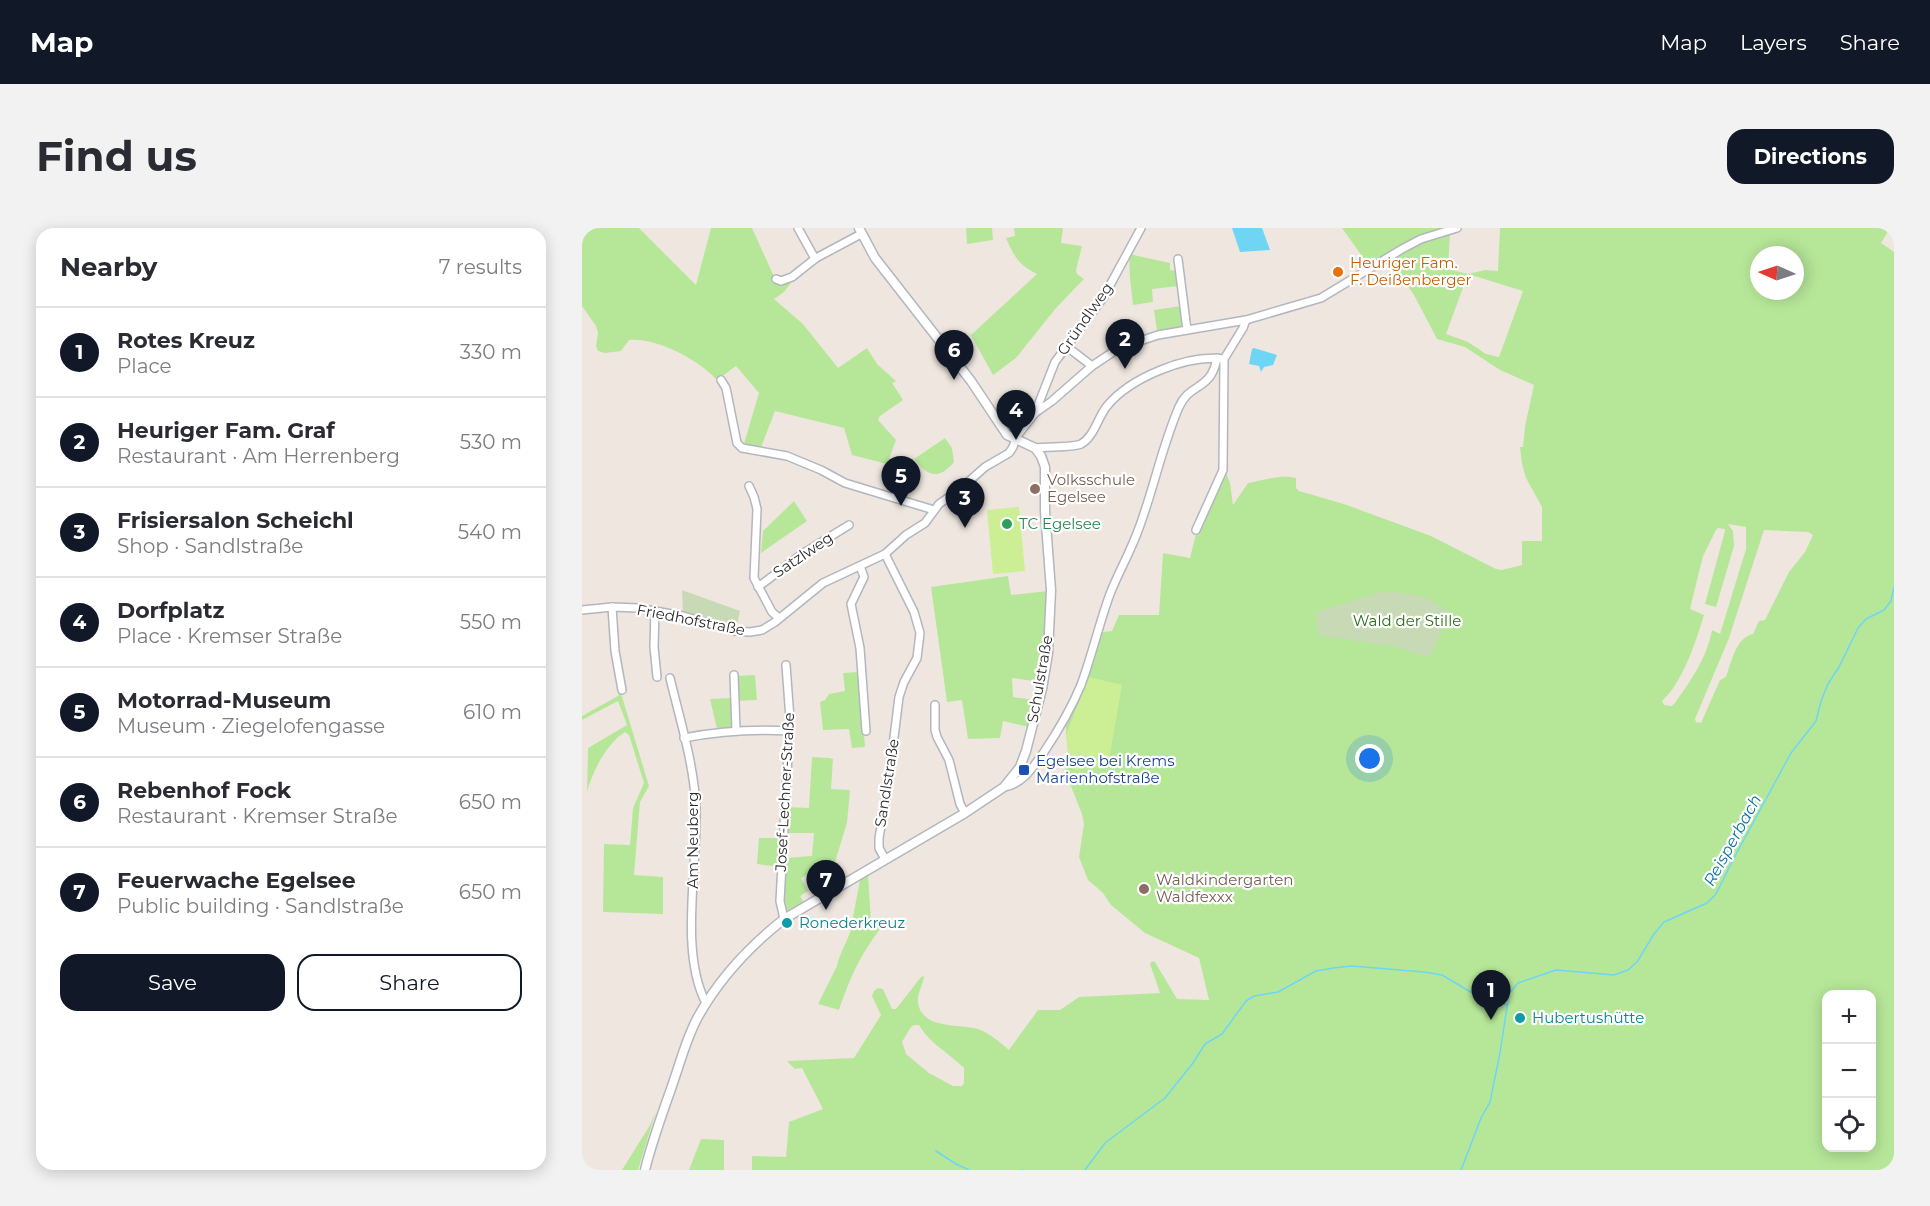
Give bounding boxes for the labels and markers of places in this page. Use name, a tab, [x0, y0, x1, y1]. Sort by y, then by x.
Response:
place label: Heuriger Fam. F. Deißenberger	[1350, 253, 1472, 289]
marker: Heuriger Fam. F. Deißenberger	[1331, 265, 1345, 279]
pin: 2	[1106, 320, 1144, 369]
pin: 6	[934, 330, 974, 380]
pin: 4	[996, 390, 1036, 440]
pin: 5	[882, 456, 920, 506]
place label: Volksschule Egelsee	[1047, 470, 1135, 506]
pin: 3	[946, 478, 985, 528]
marker: Volksschule Egelsee	[1028, 482, 1042, 496]
place label: TC Egelsee	[1019, 514, 1101, 533]
marker: TC Egelsee	[1000, 517, 1014, 531]
place label: Egelsee bei Krems Marienhofstraße	[1036, 751, 1175, 787]
marker: Egelsee bei Krems Marienhofstraße	[1017, 763, 1031, 777]
pin: 7	[806, 860, 846, 910]
place label: Waldkindergarten Waldfexxx	[1156, 870, 1293, 906]
marker: Waldkindergarten Waldfexxx	[1137, 882, 1151, 896]
place label: Ronederkreuz	[799, 913, 905, 932]
marker: Ronederkreuz	[780, 916, 794, 930]
pin: 1	[1472, 970, 1510, 1020]
place label: Hubertushütte	[1532, 1008, 1644, 1027]
marker: Hubertushütte	[1513, 1011, 1527, 1025]

